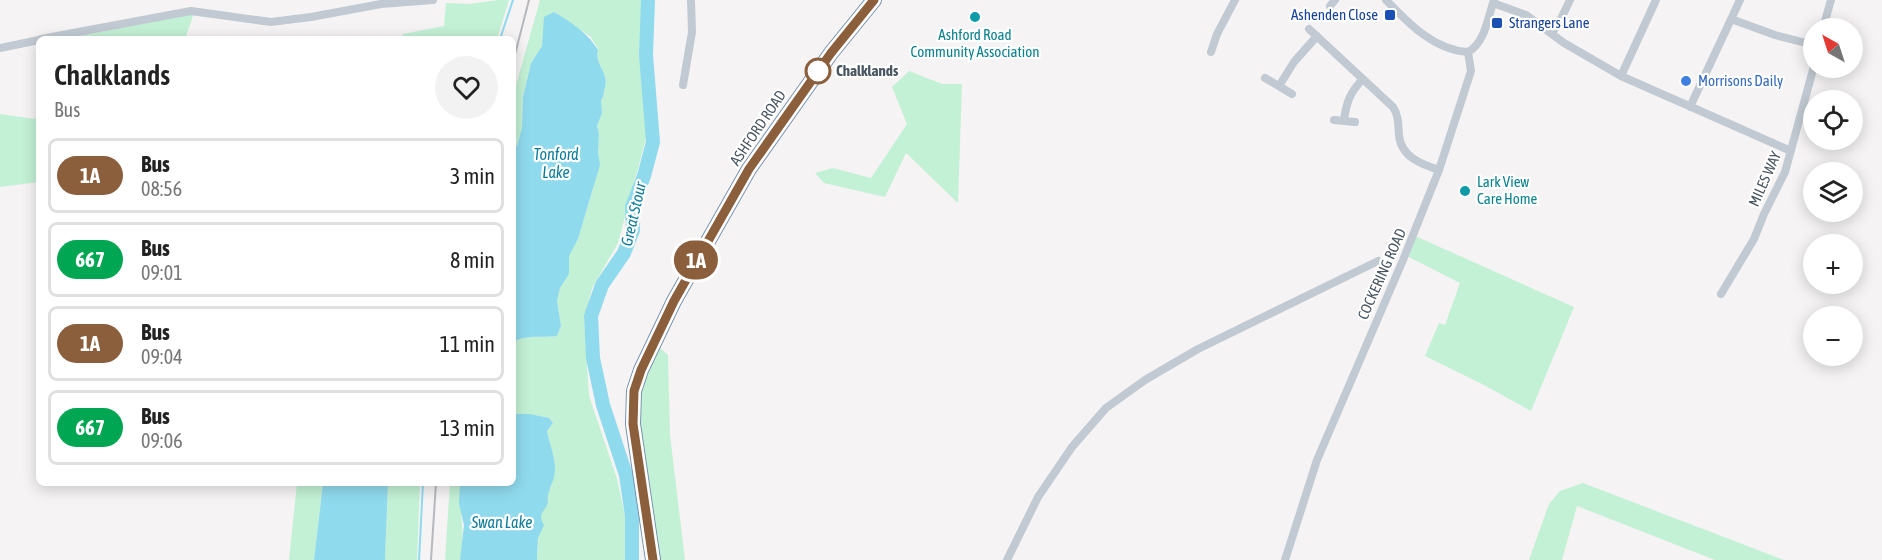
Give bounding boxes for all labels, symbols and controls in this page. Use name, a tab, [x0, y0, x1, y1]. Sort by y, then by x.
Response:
place label: Ashenden Close	[1291, 6, 1378, 23]
marker: Ashenden Close	[1383, 8, 1397, 22]
marker: Ashford Road Community Association	[968, 10, 982, 24]
place label: Strangers Lane	[1509, 14, 1590, 31]
marker: Strangers Lane	[1490, 16, 1504, 30]
north arrow	[1803, 18, 1863, 78]
map controls	[1803, 18, 1863, 366]
place label: Ashford Road Community Association	[911, 26, 1040, 60]
button: heart	[435, 56, 498, 119]
marker: Chalklands	[805, 58, 831, 84]
text: Chalklands	[54, 59, 170, 91]
place label: Chalklands	[836, 62, 899, 79]
place label: Morrisons Daily	[1698, 72, 1783, 89]
marker: Morrisons Daily	[1679, 74, 1693, 88]
street label: ASHFORD ROAD	[726, 87, 789, 169]
button: locate	[1803, 90, 1863, 150]
text: Bus	[54, 98, 80, 121]
water label: Tonford Lake	[533, 145, 579, 181]
street label: MILES WAY	[1745, 148, 1784, 209]
text: Bus	[141, 151, 170, 177]
button: layers	[1803, 162, 1863, 222]
text: 1A	[80, 163, 100, 187]
text: 3 min	[450, 163, 495, 189]
place label: Lark View Care Home	[1477, 173, 1538, 207]
text: 08:56	[141, 177, 182, 200]
water label: Great Stour	[617, 179, 649, 248]
marker: Lark View Care Home	[1458, 184, 1472, 198]
street label: COCKERING ROAD	[1354, 226, 1409, 322]
button: +	[1803, 234, 1863, 294]
text: Bus	[141, 235, 170, 261]
line badge: 1A	[669, 240, 723, 280]
text: 667	[75, 247, 105, 271]
text: 8 min	[450, 247, 495, 273]
text: 1A	[686, 248, 706, 272]
text: 09:01	[141, 261, 183, 284]
button: −	[1803, 306, 1863, 366]
text: Bus	[141, 319, 170, 345]
text: 1A	[80, 331, 100, 355]
text: 11 min	[440, 331, 495, 357]
text: 09:04	[141, 345, 183, 368]
text: Bus	[141, 403, 170, 429]
text: 667	[75, 415, 105, 439]
text: 13 min	[440, 415, 495, 441]
text: 09:06	[141, 429, 183, 452]
water label: Swan Lake	[471, 513, 532, 531]

